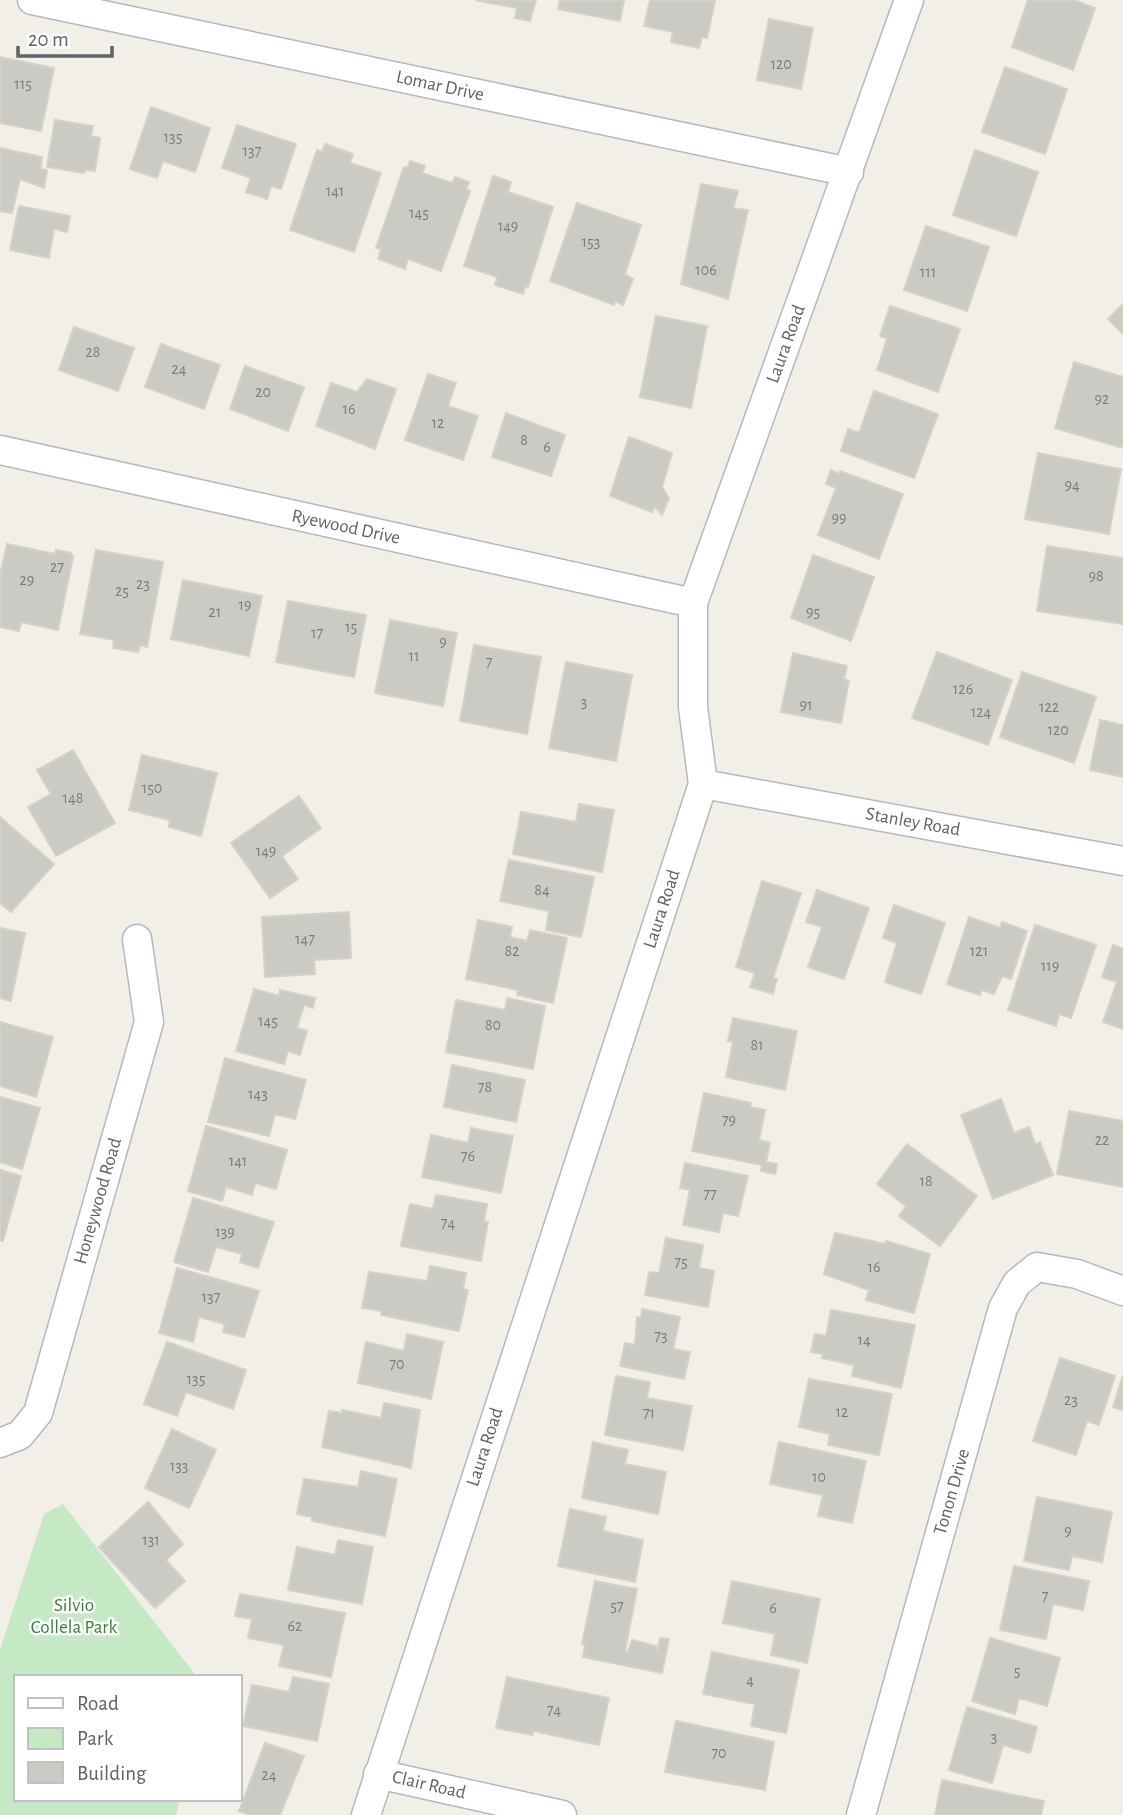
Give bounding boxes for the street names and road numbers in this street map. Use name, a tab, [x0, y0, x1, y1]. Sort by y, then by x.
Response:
street label: Lomar Drive	[394, 67, 486, 105]
street label: Laura Road	[763, 302, 809, 386]
street label: Ryewood Drive	[290, 506, 402, 548]
street label: Stanley Road	[864, 804, 962, 840]
street label: Laura Road	[640, 867, 684, 951]
street label: Honeywood Road	[71, 1136, 125, 1266]
street label: Laura Road	[463, 1405, 507, 1489]
street label: Tonon Drive	[931, 1447, 973, 1537]
street label: Clair Road	[390, 1767, 468, 1803]

